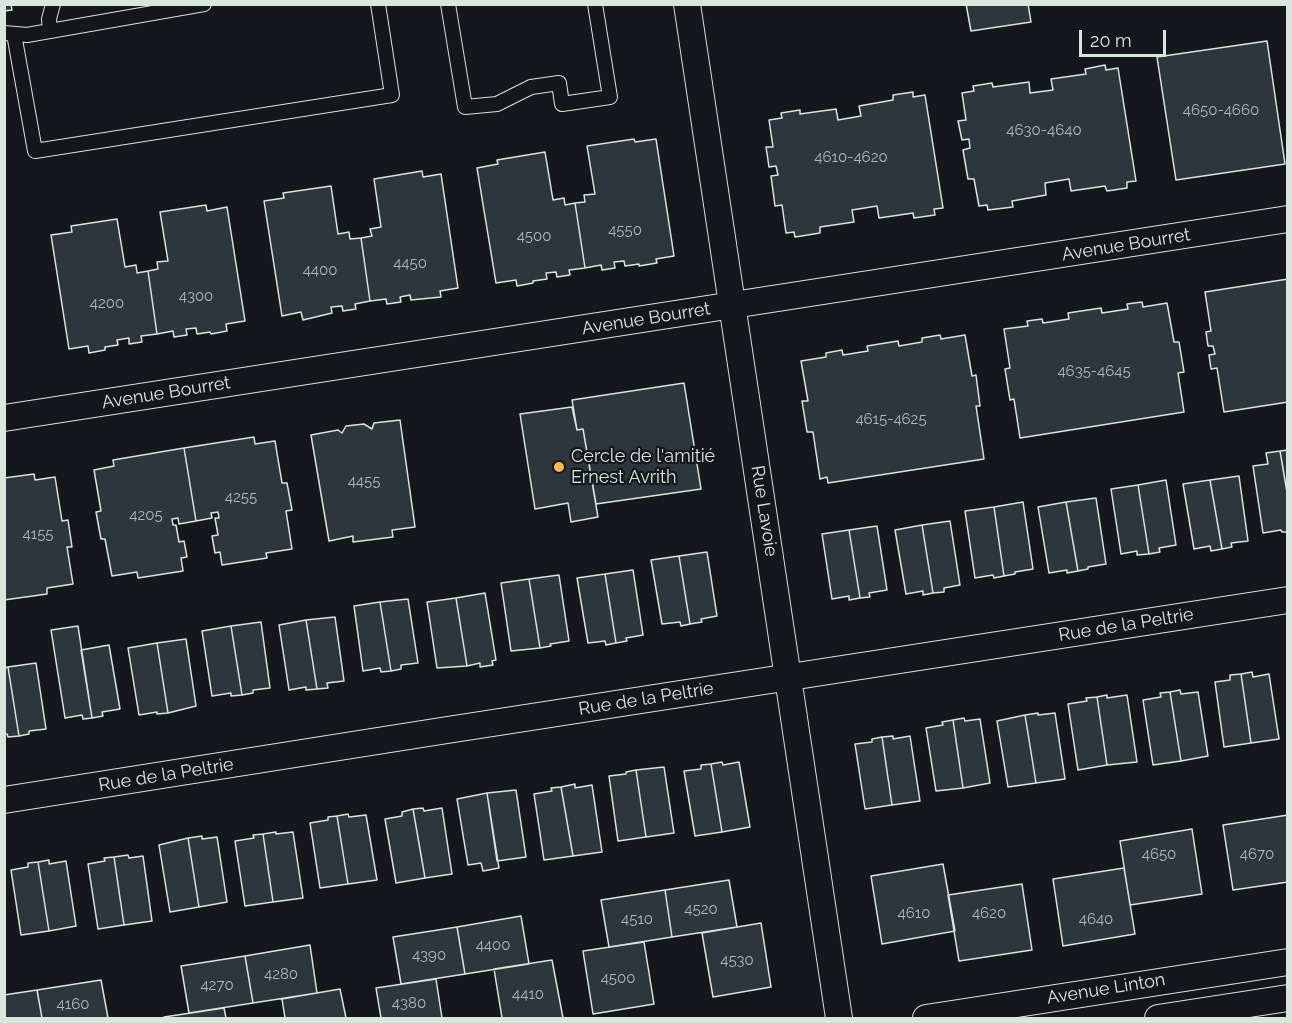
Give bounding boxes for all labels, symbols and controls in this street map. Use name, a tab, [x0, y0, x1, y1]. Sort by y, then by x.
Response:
scale bar	[1082, 18, 1169, 56]
text: 20 m	[1090, 30, 1132, 51]
house number: 4650-4660	[1183, 101, 1259, 119]
house number: 4630-4640	[1006, 121, 1082, 139]
house number: 4610-4620	[814, 148, 888, 166]
house number: 4550	[608, 221, 642, 239]
street label: Avenue Bourret	[1060, 224, 1192, 266]
house number: 4500	[517, 227, 551, 245]
house number: 4450	[393, 254, 427, 272]
house number: 4400	[303, 261, 337, 279]
house number: 4300	[179, 287, 213, 305]
house number: 4200	[90, 294, 124, 312]
street label: Avenue Bourret	[580, 298, 712, 340]
house number: 4635-4645	[1057, 362, 1131, 380]
street label: Avenue Bourret	[100, 372, 232, 414]
house number: 4615-4625	[855, 410, 927, 428]
place label: Cercle de l'amitié Ernest Avrith	[571, 446, 715, 488]
marker: Cercle de l'amitié Ernest Avrith	[552, 460, 566, 474]
street label: Rue Lavoie	[746, 464, 782, 558]
house number: 4455	[348, 472, 380, 490]
house number: 4255	[225, 488, 257, 506]
house number: 4205	[129, 506, 163, 524]
house number: 4155	[23, 525, 53, 543]
street label: Rue de la Peltrie	[1057, 604, 1195, 646]
street label: Rue de la Peltrie	[577, 678, 715, 720]
street label: Rue de la Peltrie	[97, 754, 235, 796]
house number: 4650	[1142, 845, 1176, 863]
house number: 4670	[1240, 845, 1274, 863]
house number: 4520	[684, 900, 718, 918]
house number: 4610	[898, 904, 930, 922]
house number: 4620	[972, 904, 1006, 922]
house number: 4510	[621, 910, 653, 928]
house number: 4640	[1079, 910, 1113, 928]
house number: 4400	[476, 936, 510, 954]
house number: 4390	[412, 946, 446, 964]
house number: 4530	[720, 951, 754, 969]
house number: 4280	[264, 965, 298, 983]
house number: 4500	[601, 969, 635, 987]
street label: Avenue Linton	[1045, 969, 1167, 1009]
house number: 4270	[200, 976, 234, 994]
house number: 4410	[512, 985, 544, 1003]
house number: 4380	[392, 994, 426, 1012]
house number: 4160	[57, 995, 89, 1013]

